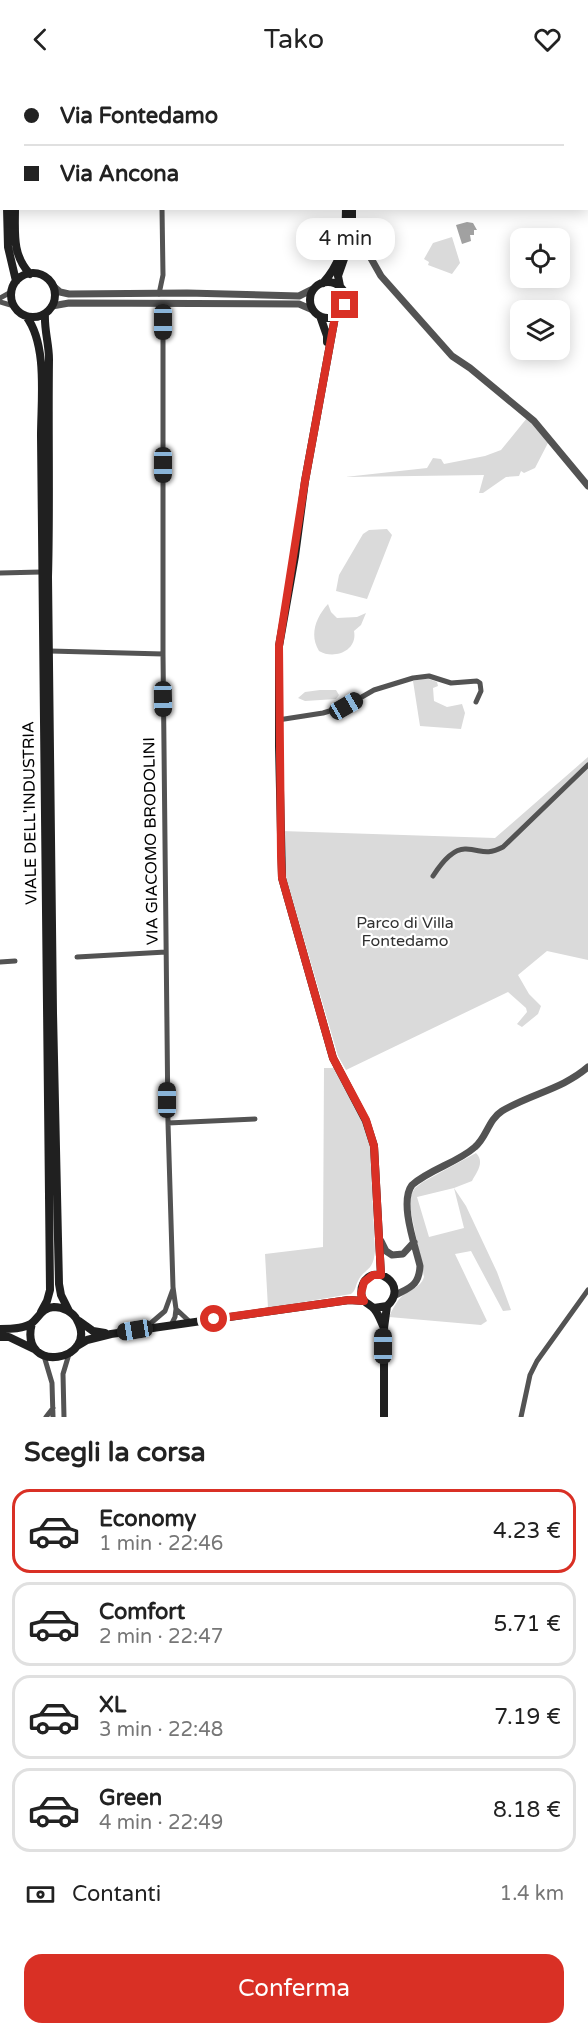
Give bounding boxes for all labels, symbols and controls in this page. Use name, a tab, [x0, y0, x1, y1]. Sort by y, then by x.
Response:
icon: back	[24, 23, 57, 56]
text: Tako	[264, 23, 324, 56]
icon: heart	[531, 23, 564, 56]
text: Via Fontedamo	[60, 103, 218, 129]
text: Via Ancona	[60, 161, 179, 187]
callout: 4 min	[296, 218, 394, 260]
text: 4 min	[319, 227, 372, 251]
map controls	[510, 228, 570, 360]
button: locate	[510, 228, 570, 288]
route end	[331, 291, 358, 318]
button: layers	[510, 300, 570, 360]
car	[154, 304, 172, 340]
car	[154, 447, 172, 483]
car	[154, 681, 172, 717]
car	[326, 689, 366, 723]
street label: VIALE DELL'INDUSTRIA	[18, 721, 42, 905]
street label: VIA GIACOMO BRODOLINI	[139, 737, 163, 945]
park label: Parco di Villa Fontedamo	[356, 913, 454, 951]
car	[158, 1082, 176, 1118]
route start	[200, 1305, 227, 1332]
car	[116, 1318, 154, 1342]
car	[374, 1328, 392, 1364]
text: Scegli la corsa	[24, 1436, 206, 1469]
icon: car	[27, 1504, 81, 1558]
text: Economy	[99, 1506, 196, 1532]
text: 4.23 €	[493, 1518, 561, 1544]
text: 1 min · 22:46	[99, 1532, 223, 1556]
icon: car	[27, 1597, 81, 1651]
text: Comfort	[99, 1599, 185, 1625]
text: 5.71 €	[494, 1611, 561, 1637]
text: 2 min · 22:47	[99, 1625, 223, 1649]
icon: car	[27, 1690, 81, 1744]
text: XL	[99, 1692, 126, 1718]
text: 7.19 €	[494, 1704, 561, 1730]
text: 3 min · 22:48	[99, 1718, 223, 1742]
icon: car	[27, 1783, 81, 1837]
text: Green	[99, 1785, 162, 1811]
text: 8.18 €	[493, 1797, 561, 1823]
text: 4 min · 22:49	[99, 1811, 223, 1835]
icon: cash	[24, 1878, 57, 1911]
text: Contanti	[72, 1881, 161, 1907]
text: 1.4 km	[500, 1882, 564, 1906]
button: Conferma	[24, 1954, 564, 2023]

